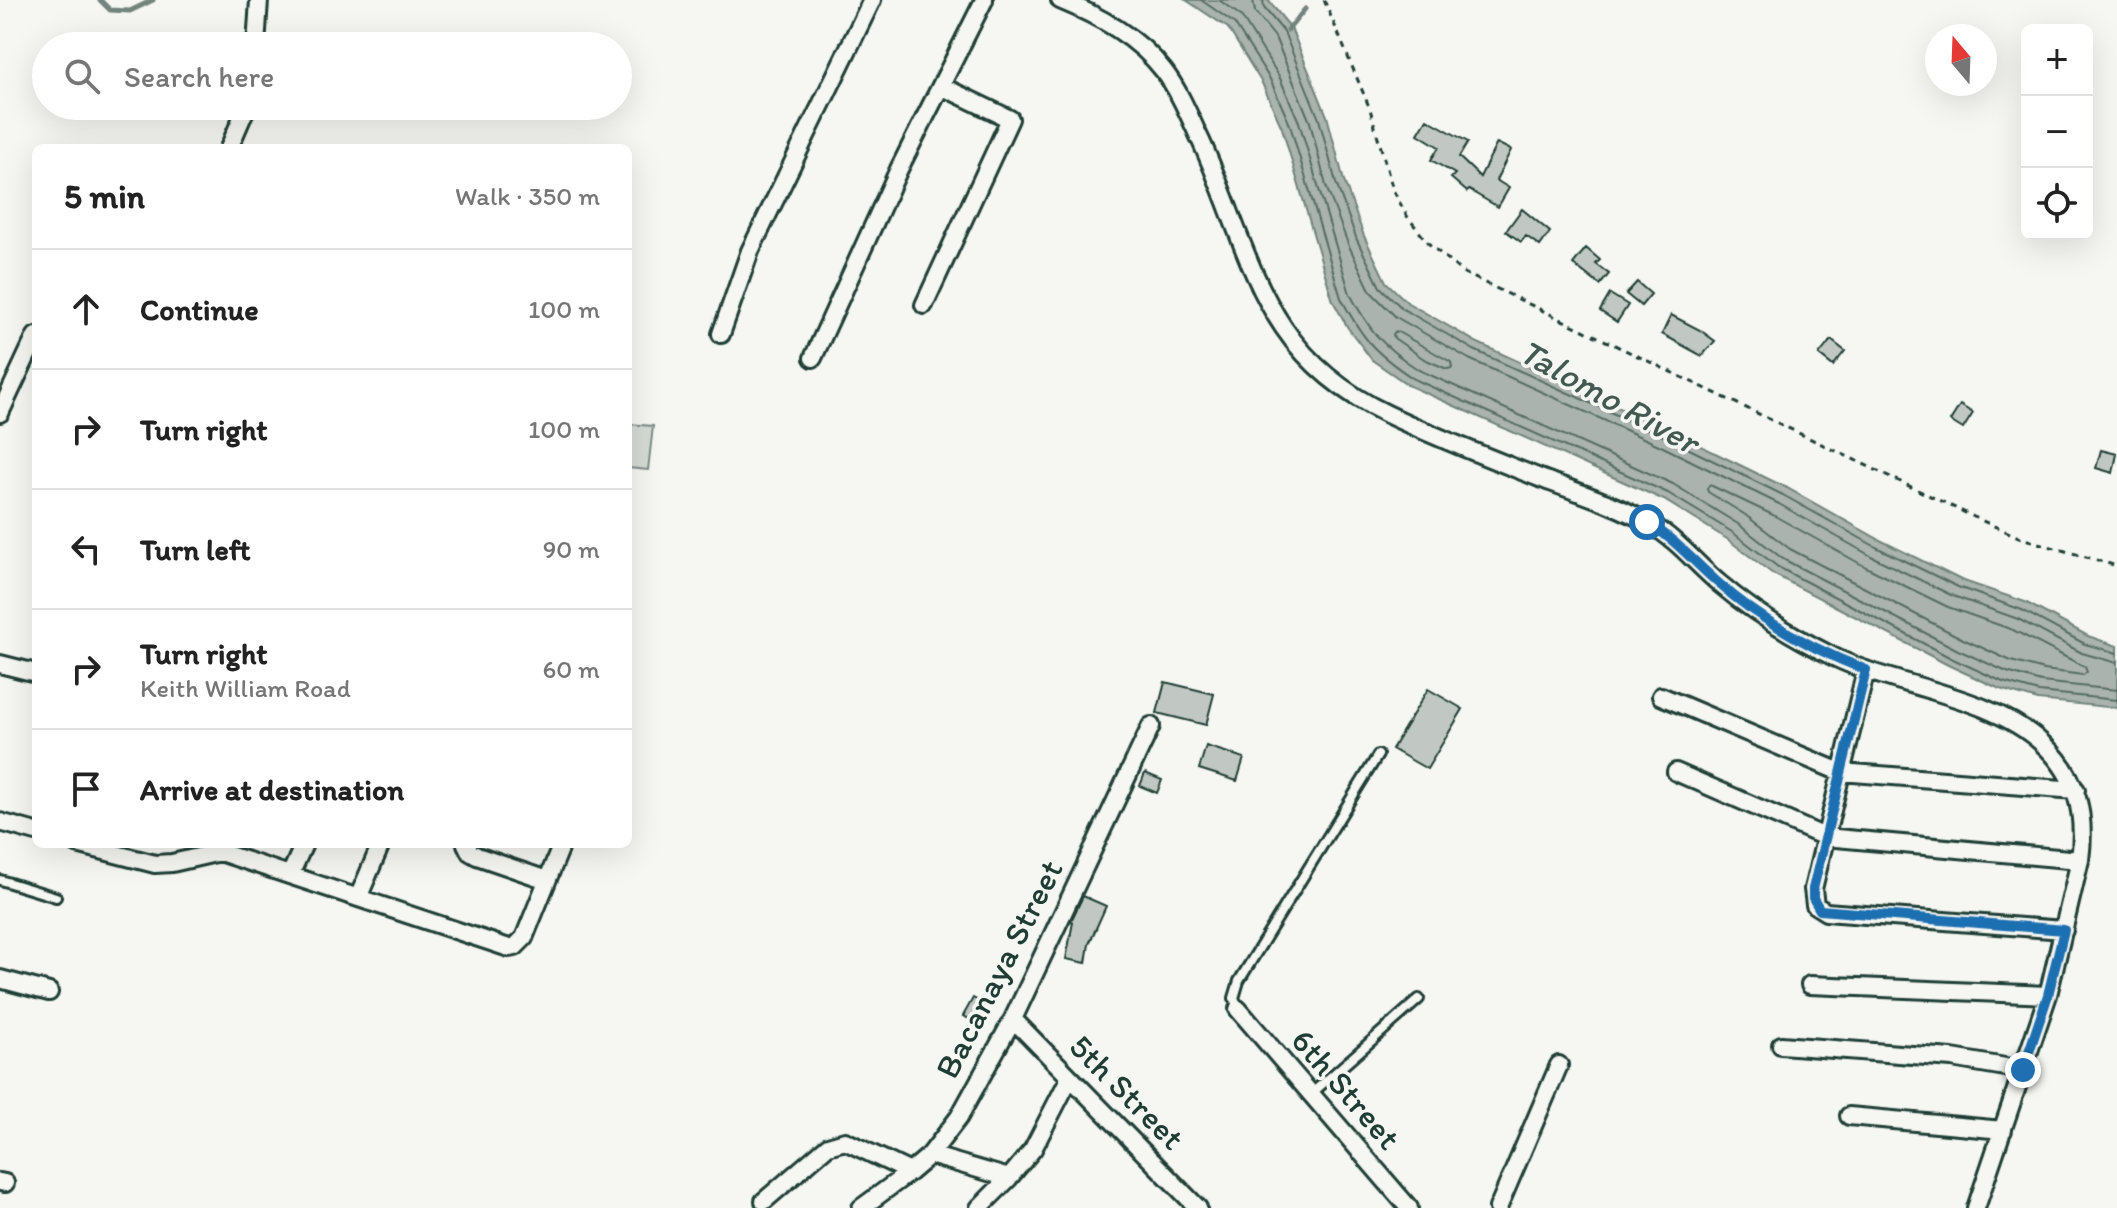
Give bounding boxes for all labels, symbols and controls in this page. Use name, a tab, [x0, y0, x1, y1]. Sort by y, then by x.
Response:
north arrow	[1925, 24, 1997, 96]
map controls	[2021, 24, 2093, 240]
button: +	[2021, 24, 2093, 96]
search box	[32, 32, 632, 120]
icon: search	[60, 54, 104, 98]
text: Search here	[124, 58, 274, 95]
button: −	[2021, 96, 2093, 168]
button: locate	[2021, 168, 2093, 240]
text: 5 min	[64, 176, 145, 217]
text: Walk · 350 m	[455, 180, 600, 212]
icon: ahead	[64, 287, 108, 331]
text: Continue	[140, 291, 259, 328]
text: 100 m	[528, 293, 600, 325]
water label: Talomo River	[1512, 329, 1709, 465]
icon: right	[64, 407, 108, 451]
text: Turn right	[140, 411, 268, 448]
text: 100 m	[528, 413, 600, 445]
route start	[1629, 504, 1665, 540]
icon: left	[64, 527, 108, 571]
text: Turn left	[140, 531, 251, 568]
text: 90 m	[543, 533, 600, 565]
text: Turn right	[140, 635, 268, 672]
icon: right	[64, 647, 108, 691]
text: 60 m	[543, 653, 600, 685]
text: Keith William Road	[140, 672, 351, 704]
icon: arrive	[64, 767, 108, 811]
text: Arrive at destination	[140, 771, 404, 808]
street label: Bacanaya Street	[926, 853, 1072, 1085]
street label: 6th Street	[1283, 1020, 1410, 1158]
street label: 5th Street	[1061, 1026, 1193, 1158]
route end	[2005, 1052, 2041, 1088]

